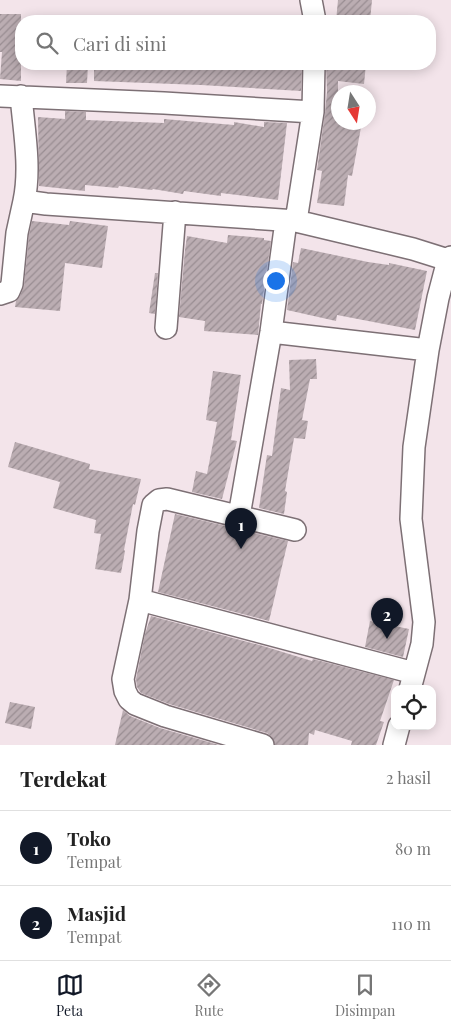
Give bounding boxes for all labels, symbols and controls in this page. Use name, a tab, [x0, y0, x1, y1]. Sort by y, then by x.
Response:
search box	[15, 15, 436, 70]
icon: search	[33, 29, 61, 57]
text: Cari di sini	[73, 30, 167, 56]
north arrow	[331, 85, 376, 130]
your location	[263, 268, 289, 294]
pin: 1	[225, 508, 257, 549]
pin: 2	[371, 598, 403, 639]
map controls	[391, 685, 436, 730]
button: locate	[391, 685, 436, 730]
text: Terdekat	[20, 764, 107, 792]
text: 2 hasil	[386, 767, 431, 788]
text: Toko	[67, 825, 111, 851]
text: 1	[33, 838, 39, 859]
text: 80 m	[395, 838, 431, 859]
text: Tempat	[67, 851, 121, 872]
text: Masjid	[67, 900, 126, 926]
text: 2	[32, 913, 40, 934]
text: 110 m	[391, 913, 431, 934]
text: Tempat	[67, 926, 121, 947]
tab: Peta	[56, 971, 84, 1020]
tab: Rute	[195, 971, 224, 1020]
tab: Disimpan	[335, 971, 395, 1020]

